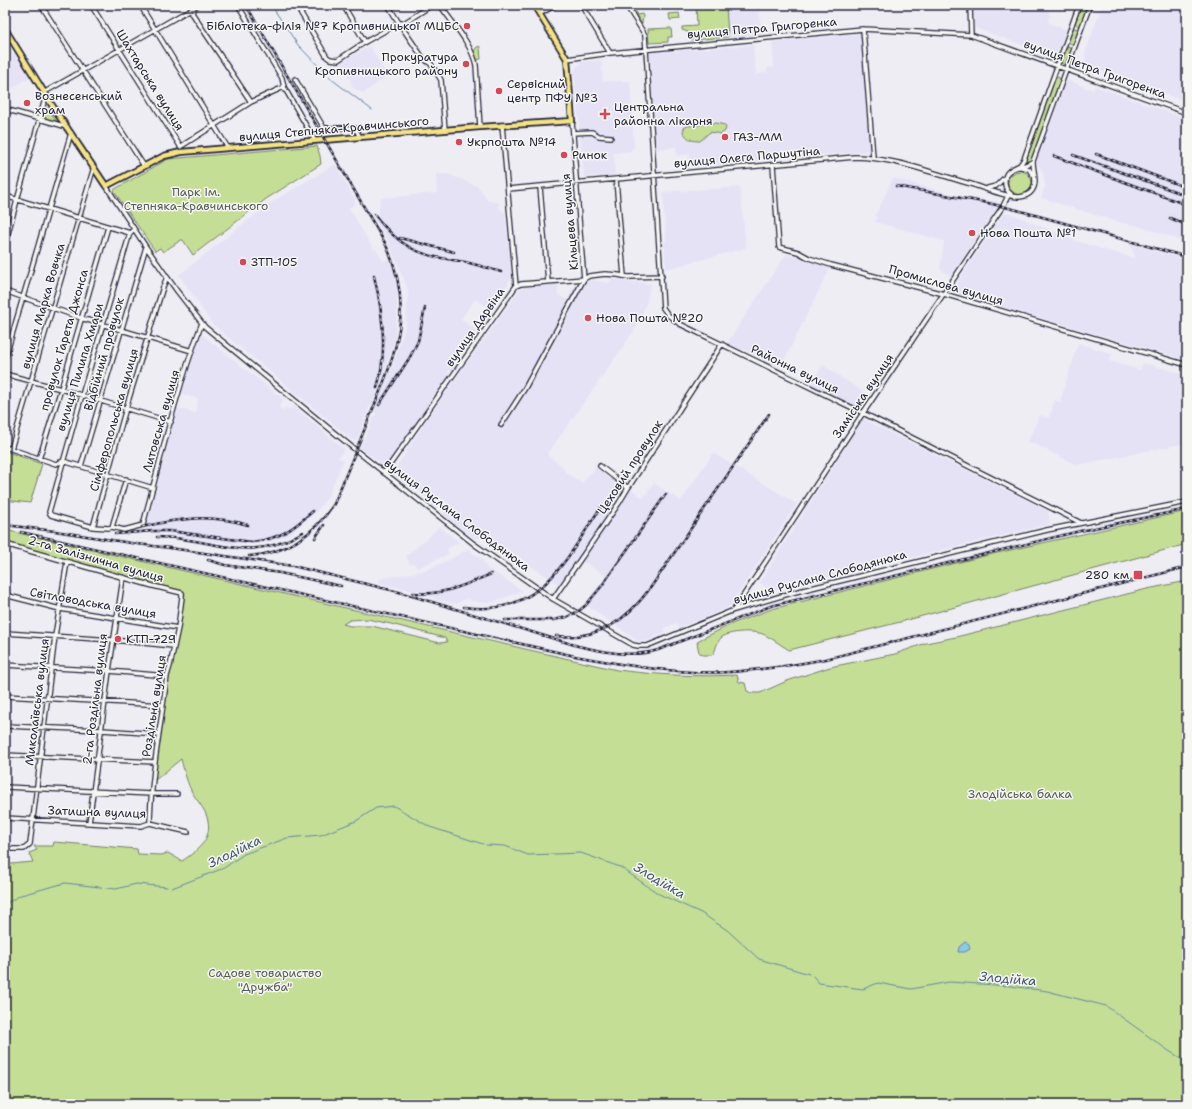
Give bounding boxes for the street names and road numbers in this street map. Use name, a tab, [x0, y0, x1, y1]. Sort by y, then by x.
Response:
street label: вулиця Петра Григоренка	[686, 13, 838, 43]
street label: Шахтарська вулиця	[112, 26, 188, 134]
street label: вулиця Петра Григоренка	[1022, 36, 1169, 102]
street label: вулиця Степняка-Кравчинського	[238, 113, 430, 145]
street label: вулиця Олега Паршутіна	[673, 143, 821, 171]
street label: Кільцева вулиця	[558, 173, 582, 271]
street label: вулиця Марка Вовчка	[17, 241, 69, 371]
street label: Промислова вулиця	[887, 261, 1005, 309]
street label: провулок Ґарета Джонса	[36, 267, 92, 413]
street label: вулиця Дарвіна	[442, 284, 509, 370]
street label: Відбійний провулок	[80, 295, 128, 412]
street label: вулиця Пилипа Хмари	[53, 301, 107, 433]
street label: Районна вулиця	[748, 341, 842, 397]
street label: Сімферопольська вулиця	[86, 347, 142, 493]
street label: Заміська вулиця	[829, 351, 897, 441]
street label: Литовська вулиця	[139, 368, 183, 474]
street label: Цеховий провулок	[594, 416, 667, 517]
street label: вулиця Руслана Слободянюка	[381, 455, 533, 575]
street label: 2-га Залізнична вулиця	[26, 532, 166, 586]
street label: вулиця Руслана Слободянюка	[732, 546, 909, 608]
street label: Світловодська вулиця	[29, 584, 157, 622]
street label: 2-га Роздільна вулиця	[79, 633, 111, 765]
street label: Миколаївська вулиця	[21, 638, 53, 766]
street label: Роздільна вулиця	[138, 654, 170, 758]
street label: Затишна вулиця	[47, 802, 147, 822]

